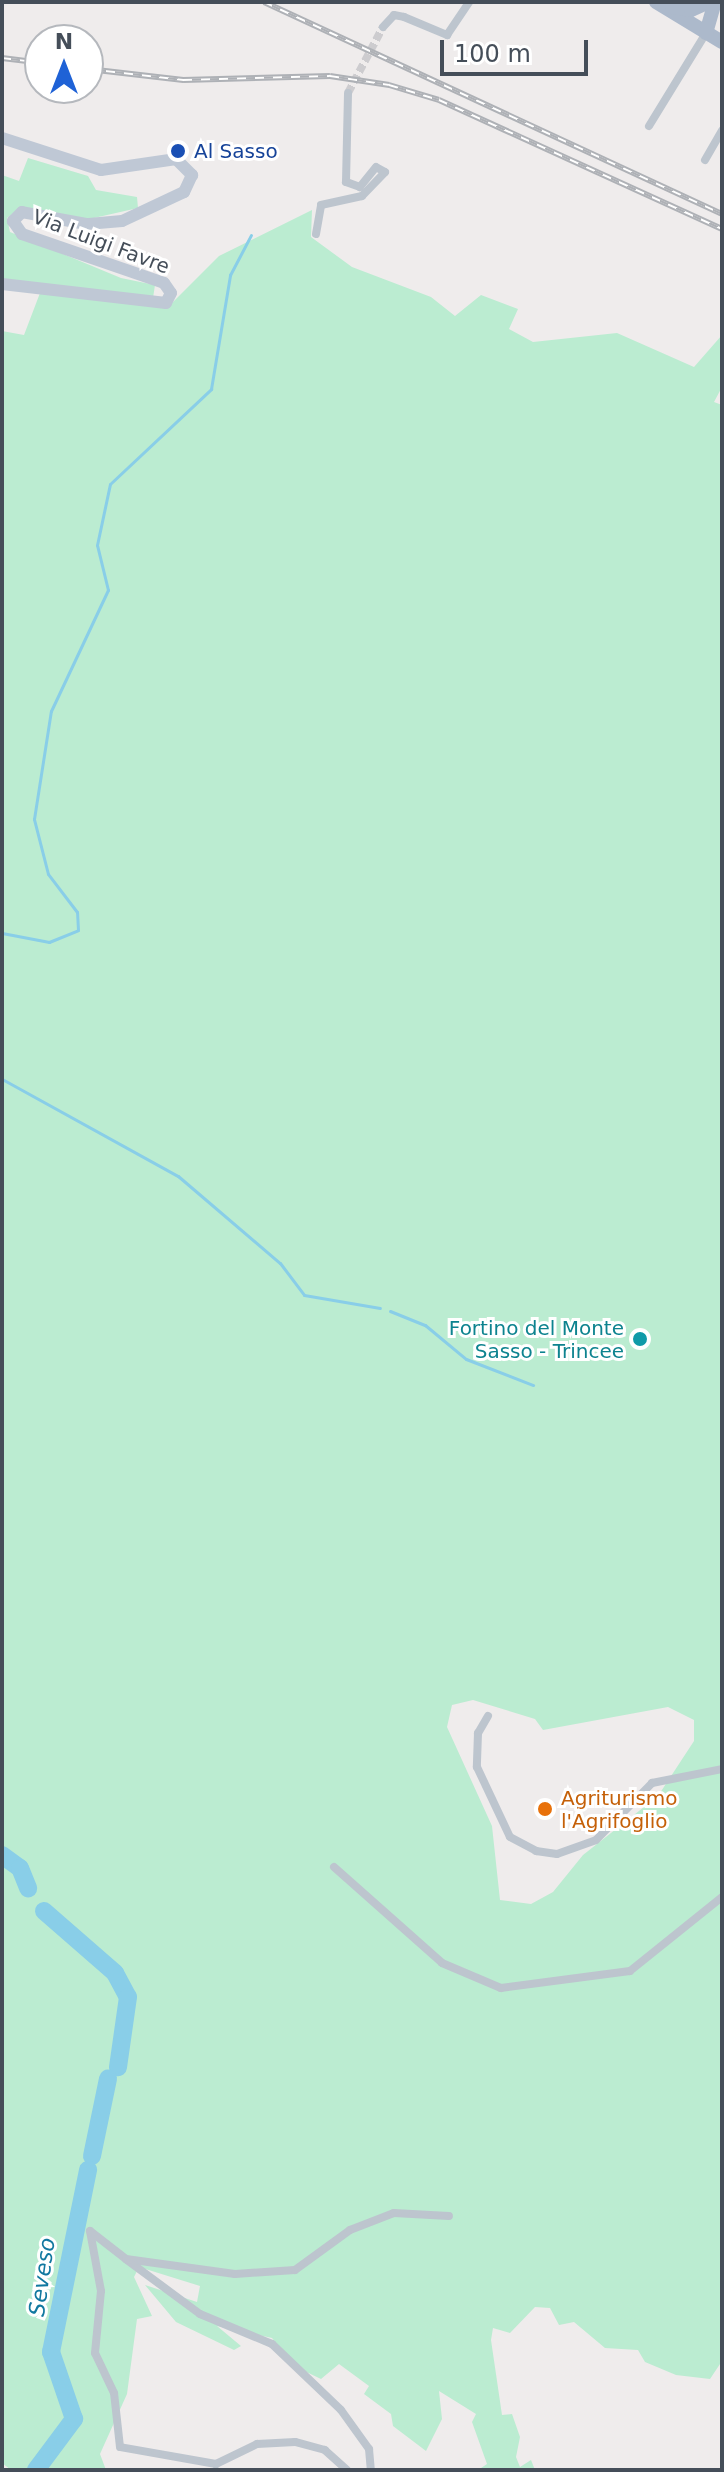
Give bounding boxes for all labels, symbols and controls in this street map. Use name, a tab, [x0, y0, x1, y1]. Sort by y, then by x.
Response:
north arrow	[24, 24, 104, 104]
scale bar	[444, 24, 592, 74]
text: N	[55, 29, 73, 54]
text: 100 m	[454, 40, 531, 68]
place label: Al Sasso	[194, 139, 278, 163]
marker: Al Sasso	[169, 142, 187, 160]
street label: Via Luigi Favre	[29, 205, 173, 279]
place label: Fortino del Monte Sasso - Trincee	[449, 1316, 624, 1363]
marker: Fortino del Monte Sasso - Trincee	[631, 1330, 649, 1348]
place label: Agriturismo l'Agrifoglio	[561, 1786, 678, 1833]
marker: Agriturismo l'Agrifoglio	[536, 1800, 554, 1818]
water label: Seveso	[23, 2236, 61, 2318]

